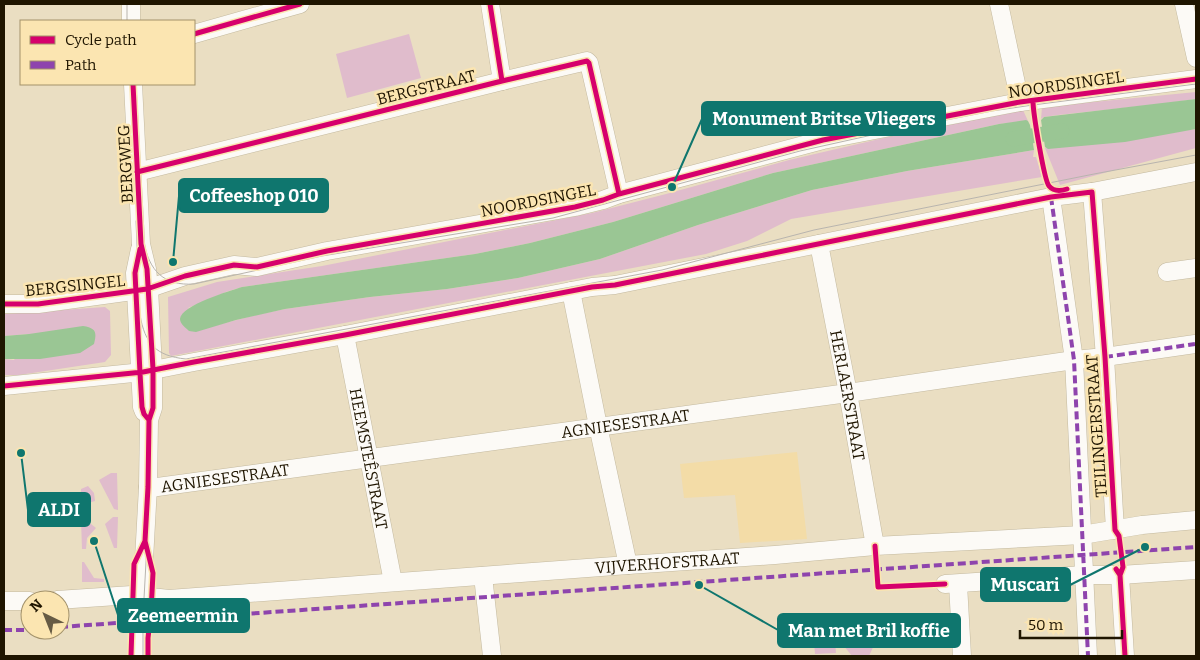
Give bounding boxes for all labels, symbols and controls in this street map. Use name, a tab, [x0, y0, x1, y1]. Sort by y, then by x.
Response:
legend	[20, 20, 195, 85]
text: Cycle path	[65, 31, 137, 49]
text: Path	[65, 56, 97, 74]
street label: BERGSTRAAT	[375, 66, 477, 109]
street label: NOORDSINGEL	[1007, 67, 1125, 102]
callout: Monument Britse Vliegers	[702, 102, 945, 135]
text: Monument Britse Vliegers	[712, 108, 936, 130]
street label: BERGWEG	[114, 124, 137, 204]
callout: Coffeeshop 010	[179, 179, 328, 212]
street label: NOORDSINGEL	[479, 180, 597, 221]
text: Coffeeshop 010	[189, 185, 319, 207]
street label: BERGSINGEL	[24, 271, 126, 300]
street label: HERLAERSTRAAT	[826, 328, 869, 462]
street label: TEILINGERSTRAAT	[1082, 354, 1111, 498]
street label: HEEMSTEÊSTRAAT	[345, 386, 392, 531]
street label: AGNIESESTRAAT	[560, 406, 691, 442]
street label: AGNIESESTRAAT	[160, 460, 291, 496]
callout: ALDI	[28, 493, 90, 526]
text: ALDI	[38, 499, 80, 521]
street label: VIJVERHOFSTRAAT	[594, 548, 740, 577]
callout: Muscari	[981, 568, 1070, 601]
text: Muscari	[990, 574, 1060, 596]
north arrow	[20, 590, 70, 640]
text: N	[27, 596, 46, 616]
callout: Zeemeermin	[118, 599, 249, 632]
text: Zeemeermin	[128, 605, 239, 627]
scale bar	[1020, 608, 1122, 640]
callout: Man met Bril koffie	[778, 614, 960, 647]
text: 50 m	[1028, 616, 1064, 634]
text: Man met Bril koffie	[788, 620, 950, 642]

